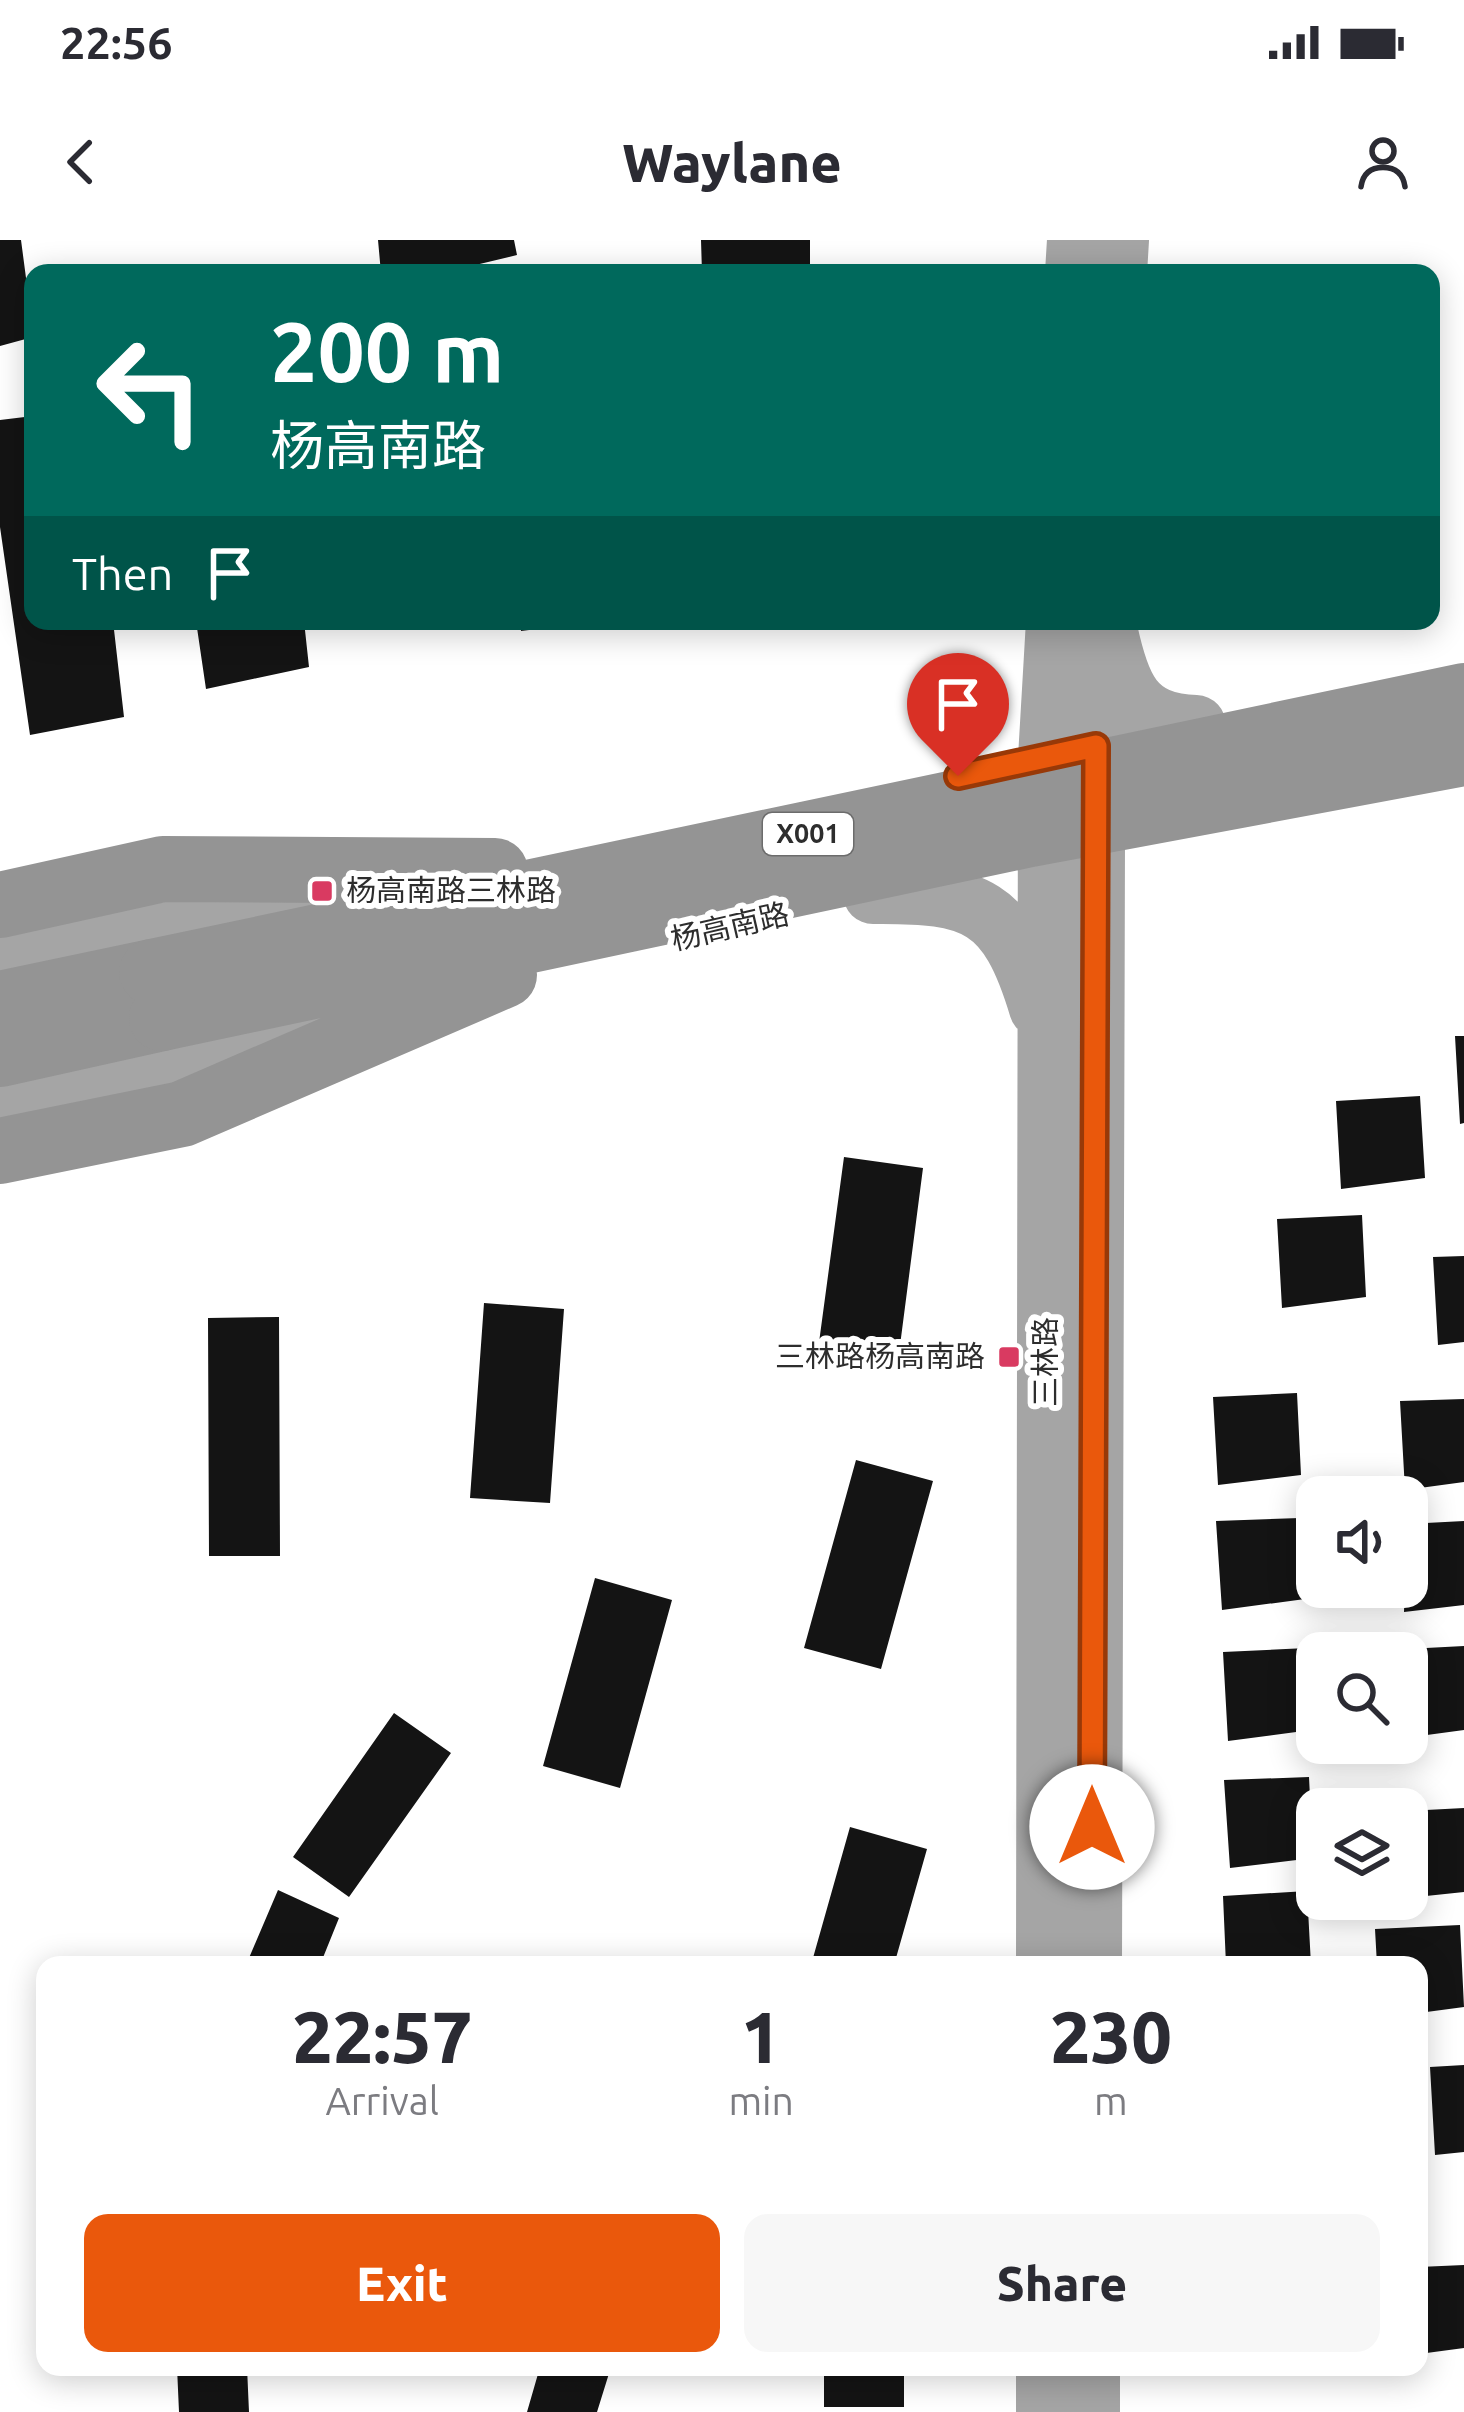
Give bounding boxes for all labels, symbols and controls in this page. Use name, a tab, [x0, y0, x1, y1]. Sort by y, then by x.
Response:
text: 22:56	[60, 17, 173, 68]
icon: back	[48, 129, 114, 195]
icon: person	[1350, 129, 1416, 195]
text: Waylane	[622, 132, 842, 192]
text: 200 m	[270, 304, 504, 398]
icon: left	[72, 312, 228, 468]
text: 杨高南路	[270, 415, 486, 475]
icon: arrive	[197, 540, 263, 606]
text: Then	[72, 548, 173, 599]
pin	[907, 653, 1009, 776]
icon: arrive	[925, 671, 991, 737]
road number: X001	[763, 813, 853, 855]
place label: 杨高南路三林路	[346, 873, 556, 907]
marker: 杨高南路三林路	[309, 878, 335, 904]
street label: 杨高南路	[667, 896, 792, 956]
street label: 三林路	[1028, 1317, 1062, 1407]
place label: 三林路杨高南路	[775, 1339, 985, 1373]
marker: 三林路杨高南路	[996, 1344, 1022, 1370]
map controls	[1296, 1476, 1428, 1920]
button: sound	[1296, 1476, 1428, 1608]
button: search	[1296, 1632, 1428, 1764]
position arrow	[1029, 1764, 1155, 1890]
button: layers	[1296, 1788, 1428, 1920]
text: 22:57	[292, 1996, 472, 2077]
text: 1	[741, 1996, 781, 2077]
text: 230	[1050, 1996, 1172, 2077]
text: Arrival	[325, 2079, 439, 2122]
text: min	[728, 2079, 794, 2122]
text: m	[1094, 2079, 1128, 2122]
button: Exit	[84, 2214, 720, 2352]
button: Share	[744, 2214, 1380, 2352]

